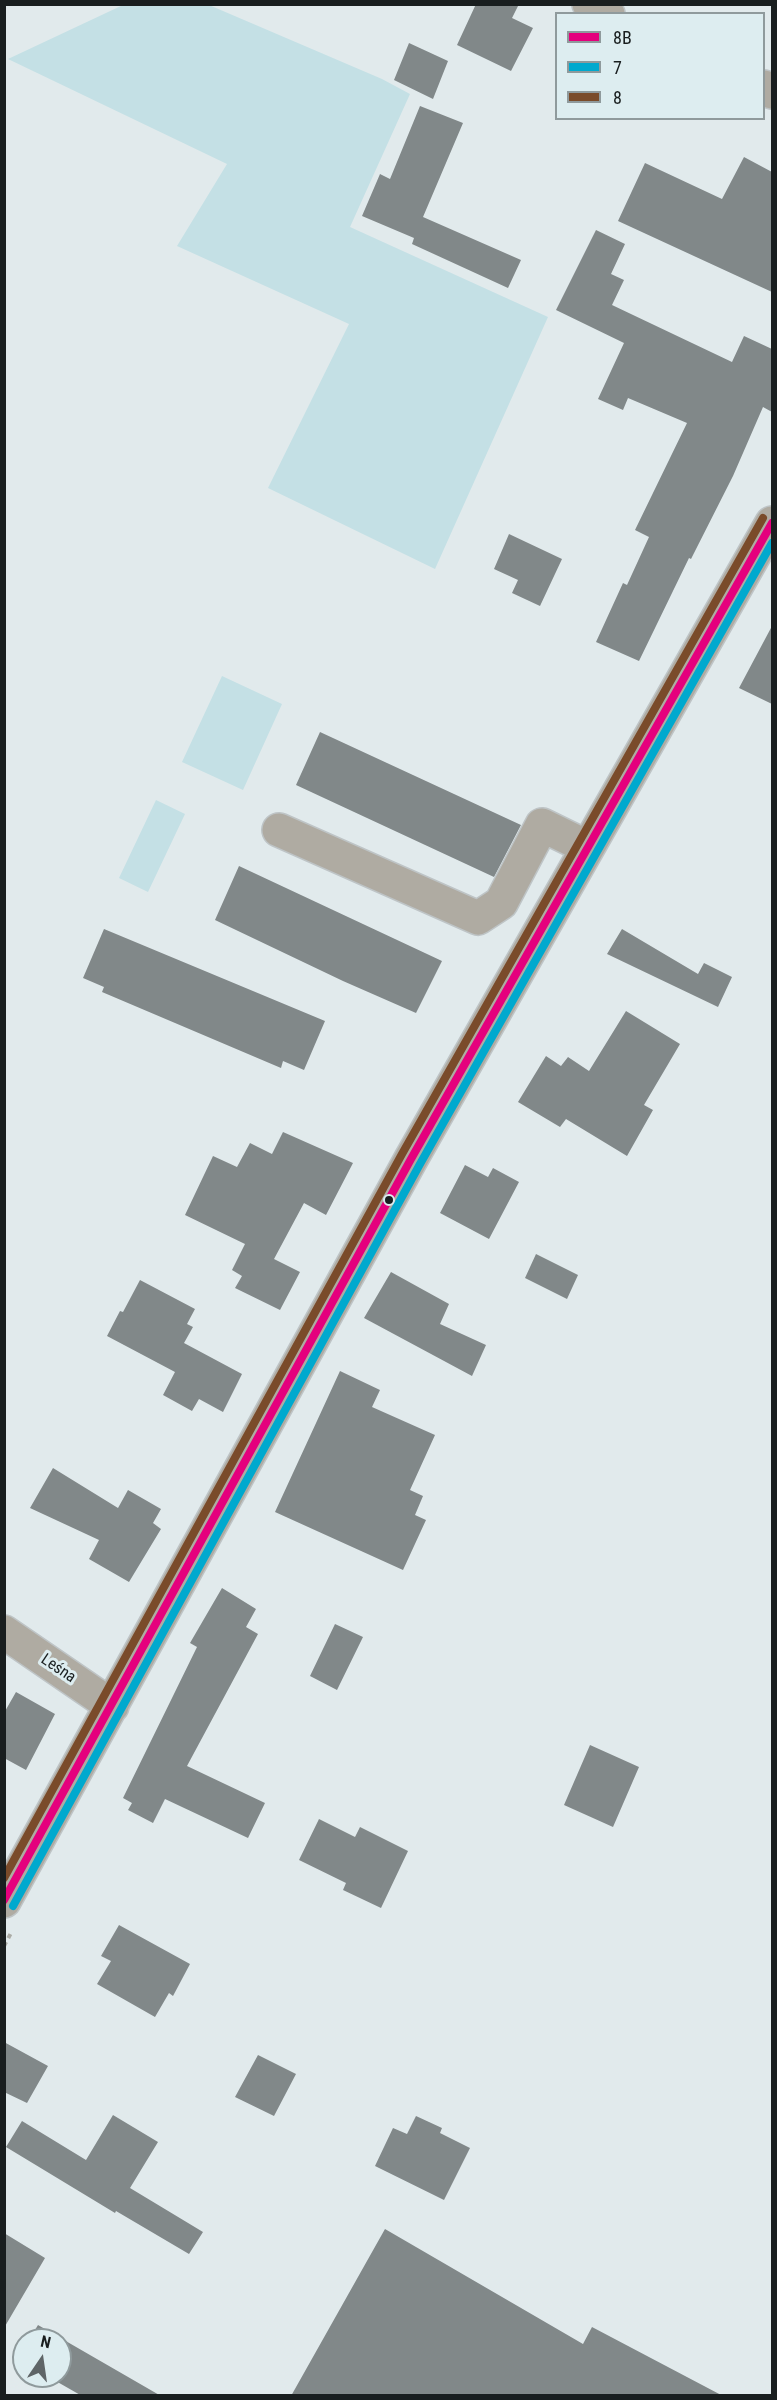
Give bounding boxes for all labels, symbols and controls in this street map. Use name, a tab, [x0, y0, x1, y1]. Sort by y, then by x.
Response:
legend	[555, 12, 765, 120]
text: 8B	[613, 27, 632, 48]
text: 7	[613, 57, 622, 78]
text: 8	[613, 87, 622, 108]
unlabelled marker	[383, 1194, 395, 1206]
street label: Leśna	[37, 1650, 79, 1688]
north arrow	[12, 2328, 72, 2388]
text: N	[39, 2332, 53, 2352]

